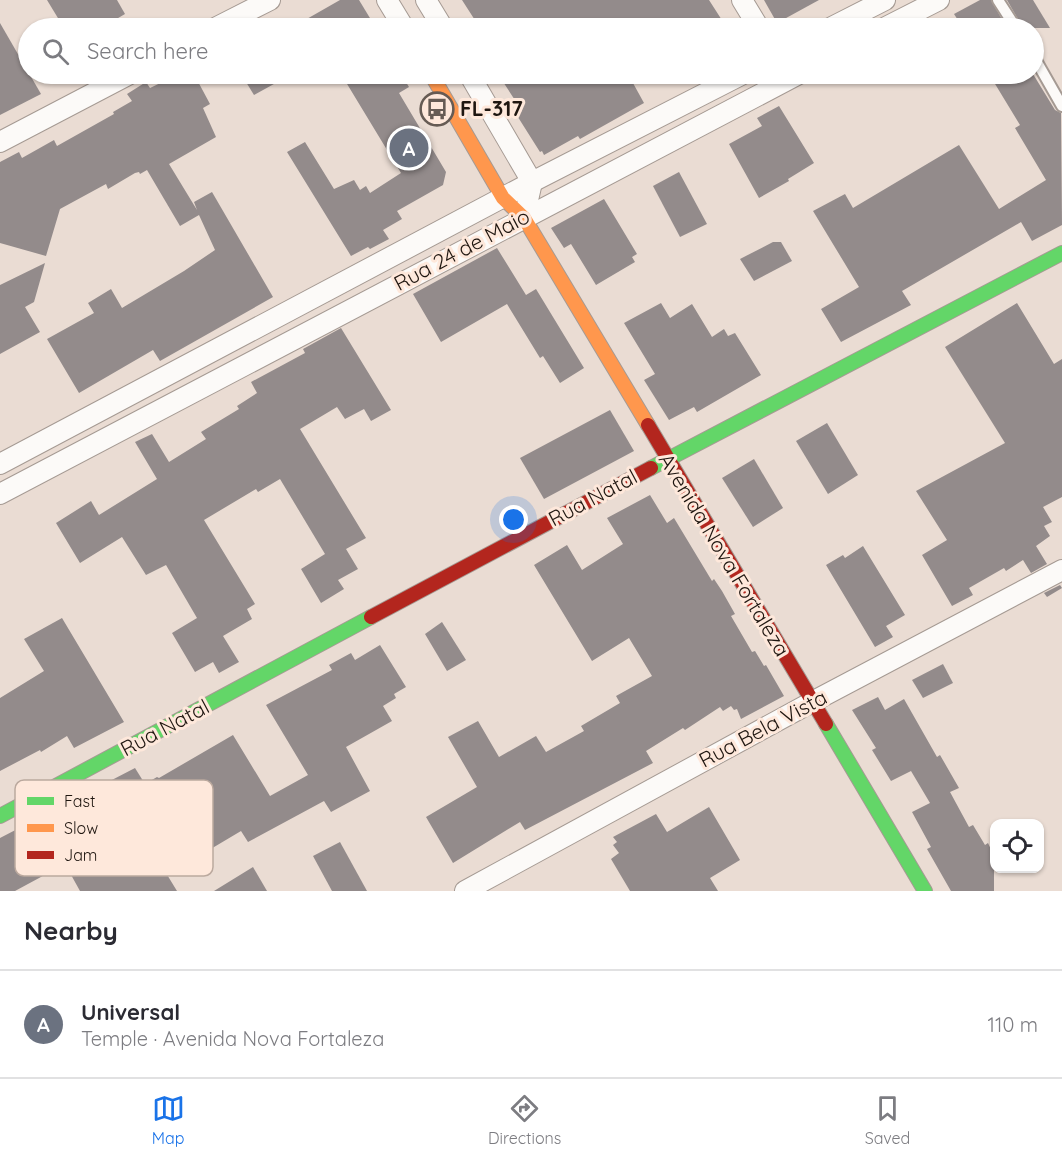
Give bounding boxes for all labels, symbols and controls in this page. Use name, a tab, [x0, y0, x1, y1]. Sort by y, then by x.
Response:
search box	[18, 18, 1044, 84]
icon: search	[39, 35, 72, 68]
text: Search here	[87, 37, 208, 65]
bus stop icon: FL-317	[419, 91, 455, 127]
place label: FL-317	[460, 95, 523, 121]
pin: A	[390, 126, 428, 170]
street label: Rua 24 de Maio	[389, 202, 534, 296]
street label: Avenida Nova Fortaleza	[654, 448, 796, 661]
street label: Rua Natal	[544, 463, 641, 531]
your location	[499, 505, 528, 534]
street label: Rua Bela Vista	[694, 683, 831, 773]
street label: Rua Natal	[116, 693, 213, 761]
legend	[15, 780, 213, 876]
text: Fast	[64, 791, 95, 811]
text: Slow	[64, 818, 98, 838]
map controls	[990, 819, 1044, 873]
button: locate	[990, 819, 1044, 873]
text: Jam	[64, 845, 97, 865]
text: Nearby	[24, 914, 118, 947]
text: Universal	[81, 998, 180, 1026]
text: A	[37, 1012, 50, 1037]
text: 110 m	[988, 1012, 1038, 1037]
text: Temple · Avenida Nova Fortaleza	[81, 1026, 384, 1051]
tab: Map	[152, 1092, 185, 1148]
tab: Directions	[488, 1092, 561, 1148]
tab: Saved	[865, 1092, 910, 1148]

